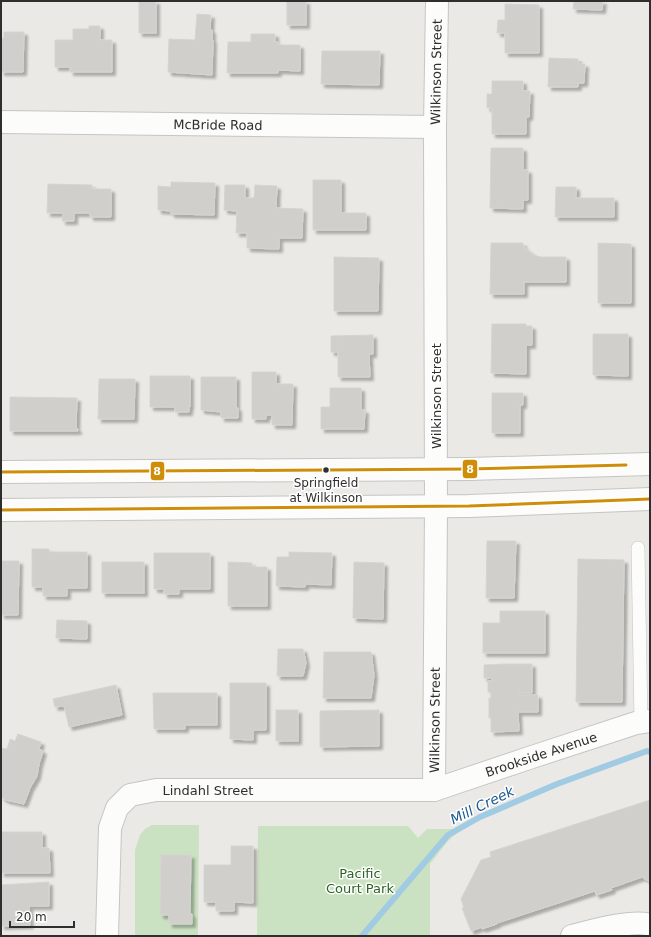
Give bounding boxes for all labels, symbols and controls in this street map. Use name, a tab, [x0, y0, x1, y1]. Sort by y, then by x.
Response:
street label: Wilkinson Street	[428, 19, 444, 125]
street label: McBride Road	[173, 116, 263, 133]
street label: Wilkinson Street	[429, 343, 444, 449]
line badge: 8	[462, 459, 478, 479]
line badge: 8	[150, 461, 165, 481]
text: 8	[466, 463, 474, 476]
text: 8	[153, 465, 161, 478]
marker: Springfield at Wilkinson	[321, 465, 331, 475]
place label: Springfield at Wilkinson	[289, 476, 363, 505]
street label: Wilkinson Street	[427, 667, 442, 773]
street label: Brookside Avenue	[483, 729, 599, 780]
water label: Mill Creek	[447, 782, 517, 827]
street label: Lindahl Street	[162, 783, 253, 798]
park label: Pacific Court Park	[326, 866, 394, 896]
scale bar	[10, 903, 74, 929]
text: 20 m	[16, 910, 47, 924]

